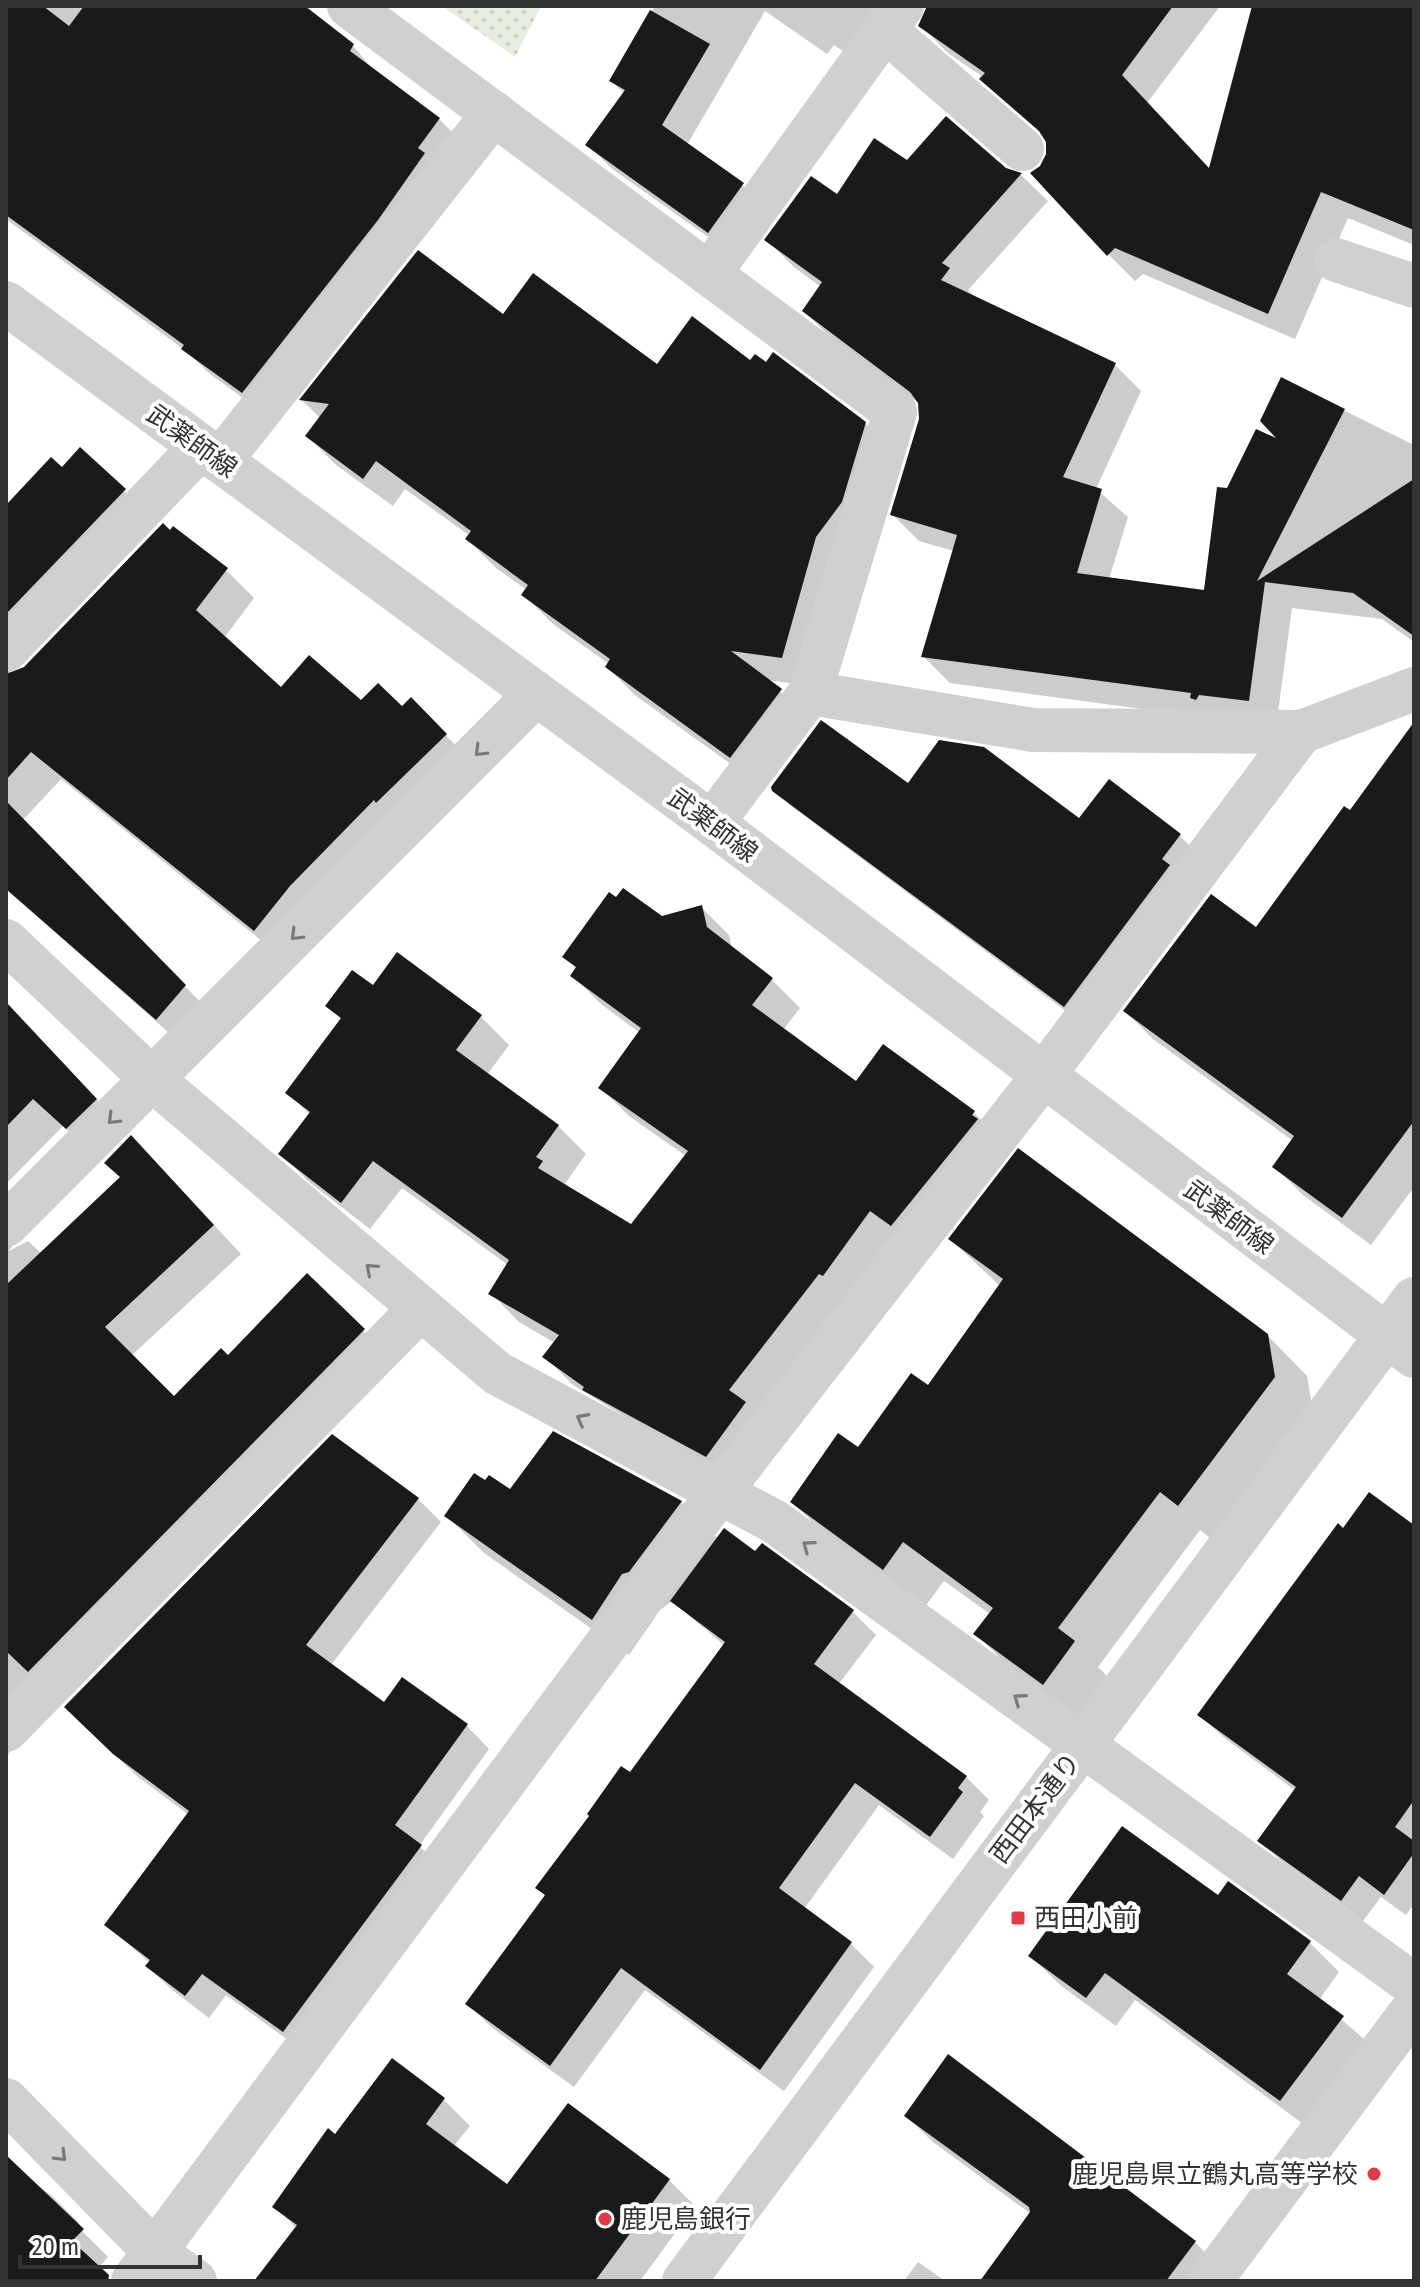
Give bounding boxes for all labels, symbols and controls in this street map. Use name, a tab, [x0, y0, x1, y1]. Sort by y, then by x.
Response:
street label: 武薬師線	[141, 398, 243, 485]
one-way arrow	[475, 742, 489, 756]
street label: 武薬師線	[662, 782, 764, 869]
one-way arrow	[291, 926, 306, 940]
one-way arrow	[108, 1110, 122, 1124]
street label: 武薬師線	[1178, 1174, 1280, 1261]
one-way arrow	[366, 1264, 381, 1278]
one-way arrow	[576, 1413, 590, 1428]
one-way arrow	[803, 1541, 817, 1556]
one-way arrow	[1013, 1694, 1028, 1708]
street label: 西田本通り	[984, 1747, 1087, 1870]
place label: 西田小前	[1034, 1903, 1138, 1934]
marker: 西田小前	[1009, 1909, 1027, 1927]
one-way arrow	[52, 2147, 66, 2161]
place label: 鹿児島県立鶴丸高等学校	[1072, 2159, 1358, 2190]
marker: 鹿児島県立鶴丸高等学校	[1365, 2165, 1383, 2183]
place label: 鹿児島銀行	[621, 2204, 751, 2235]
marker: 鹿児島銀行	[596, 2210, 614, 2228]
scale bar	[20, 2219, 200, 2269]
text: 20 m	[32, 2233, 79, 2261]

